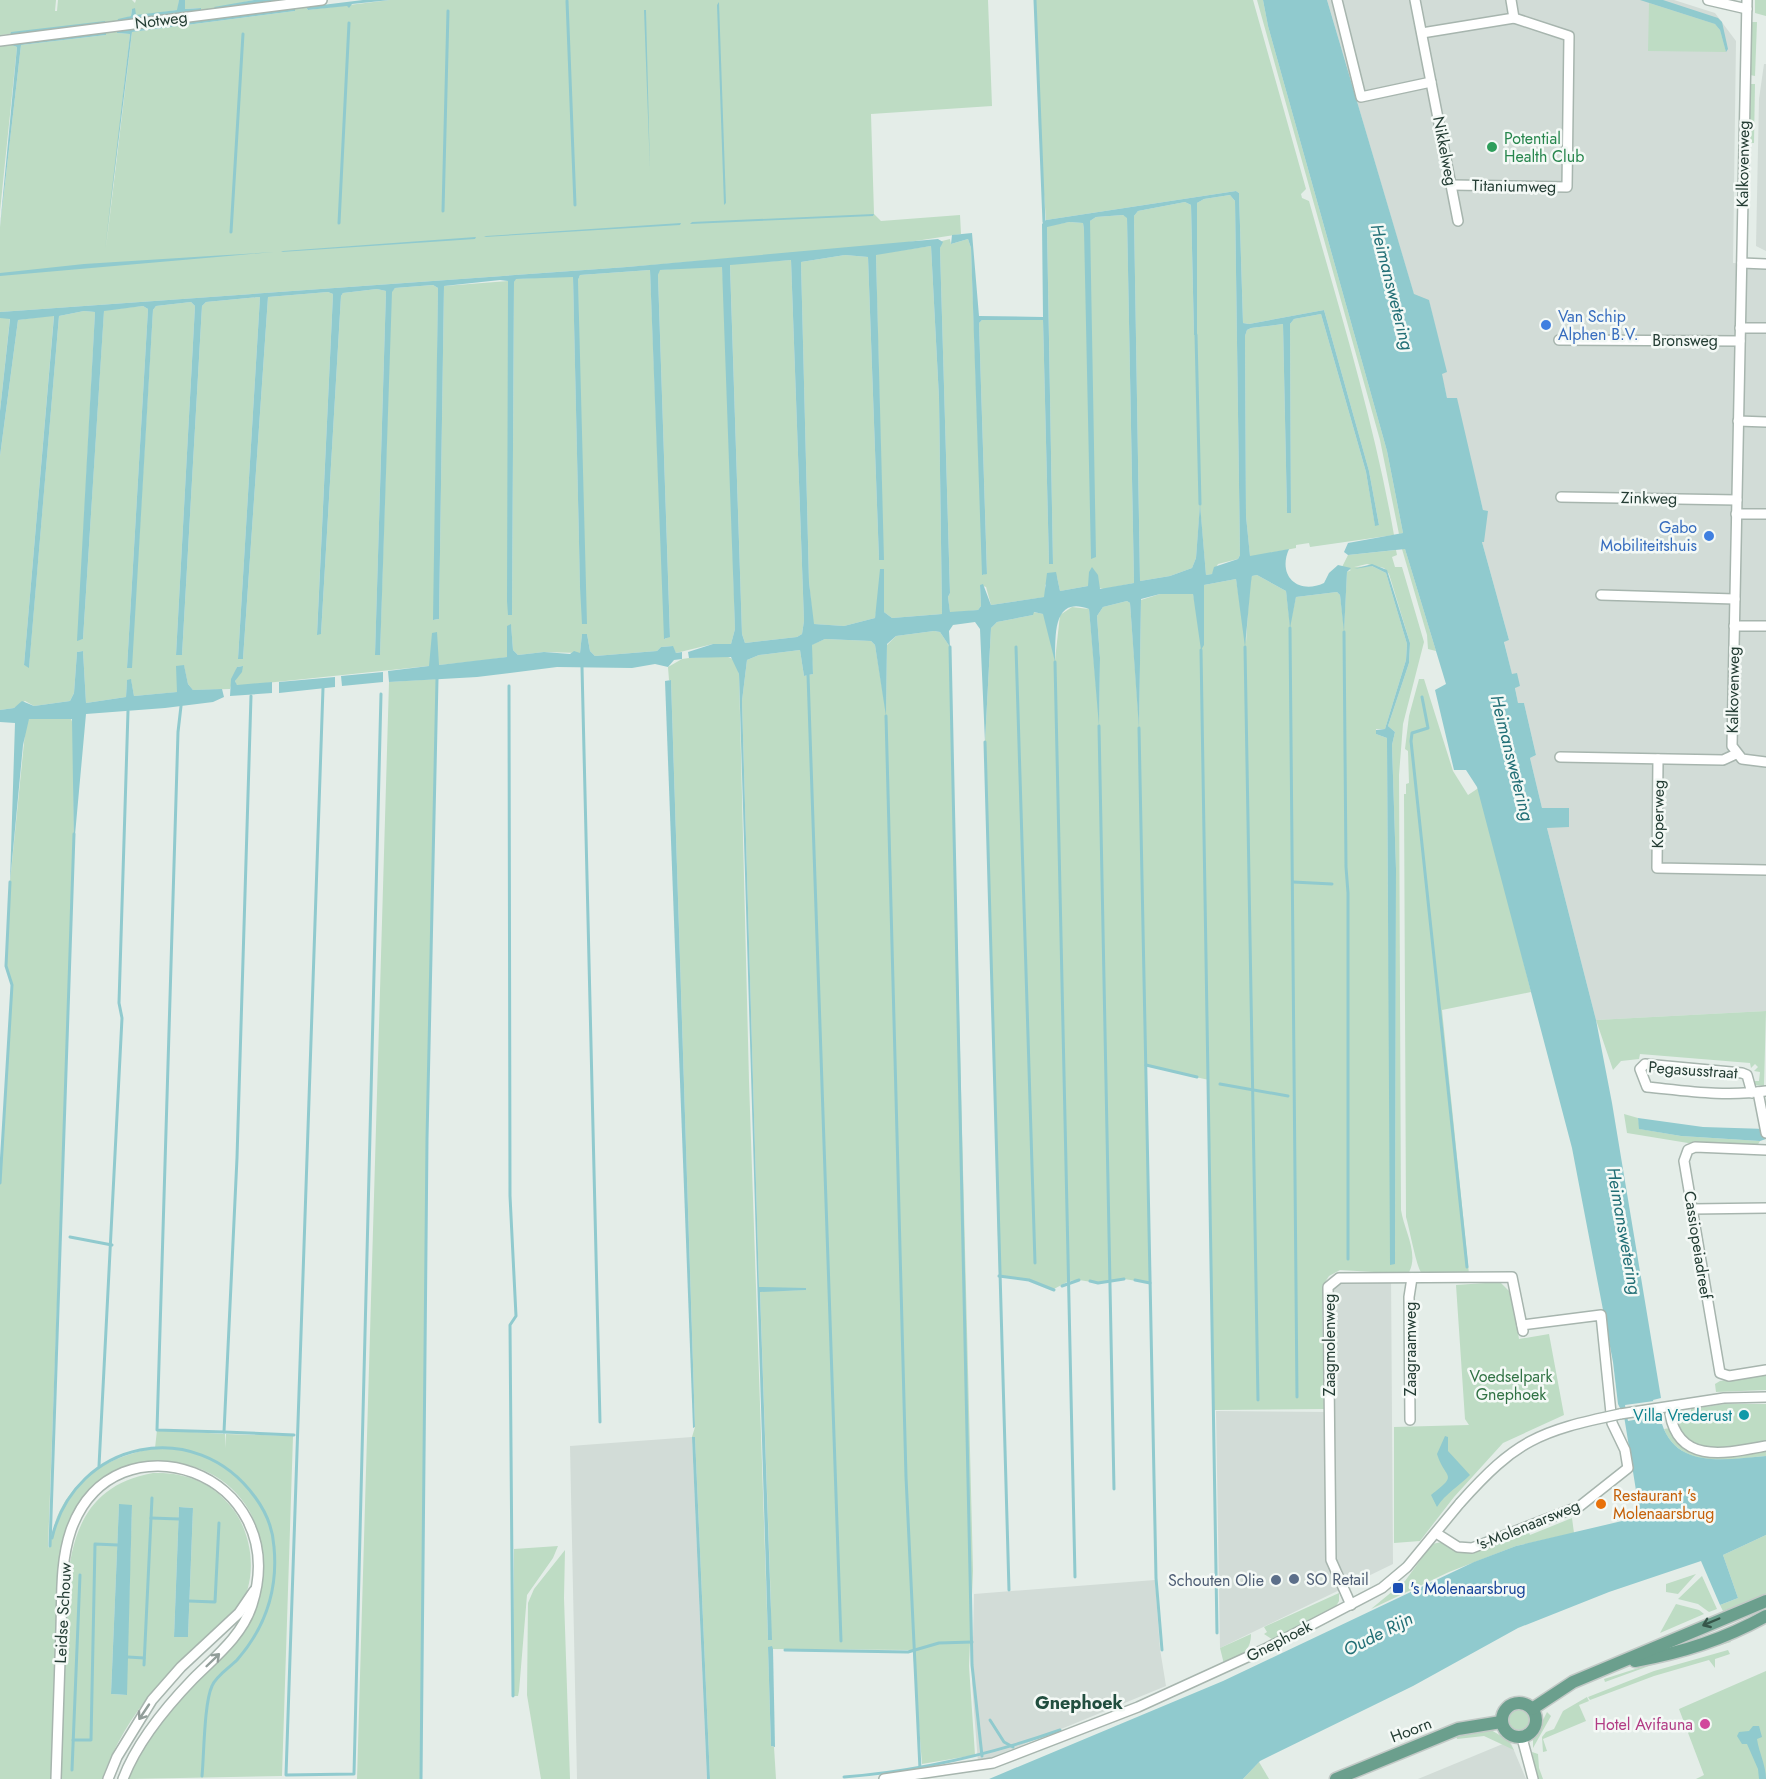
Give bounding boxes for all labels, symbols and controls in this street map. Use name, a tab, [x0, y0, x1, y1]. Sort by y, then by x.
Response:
street label: Notweg	[133, 5, 189, 35]
street label: Nikkelweg	[1427, 114, 1463, 188]
street label: Kalkovenweg	[1731, 120, 1755, 208]
place label: Potential Health Club	[1504, 127, 1584, 168]
marker: Potential Health Club	[1485, 140, 1499, 154]
street label: Titaniumweg	[1472, 174, 1556, 198]
water label: Heimanswetering	[1364, 221, 1420, 353]
place label: Van Schip Alphen B.V.	[1558, 305, 1638, 346]
marker: Van Schip Alphen B.V.	[1539, 318, 1553, 332]
street label: Bronsweg	[1652, 329, 1718, 352]
street label: Zinkweg	[1621, 486, 1677, 510]
place label: Gabo Mobiliteitshuis	[1600, 516, 1697, 557]
marker: Gabo Mobiliteitshuis	[1702, 529, 1716, 543]
street label: Kalkovenweg	[1721, 646, 1745, 734]
water label: Heimanswetering	[1484, 692, 1540, 824]
street label: Koperweg	[1646, 779, 1670, 849]
street label: Pegasusstraat	[1647, 1055, 1739, 1085]
water label: Heimanswetering	[1600, 1165, 1648, 1297]
street label: Cassiopeiadreef	[1678, 1189, 1718, 1301]
street label: Zaagmolenweg	[1318, 1294, 1341, 1396]
street label: Zaagraamweg	[1399, 1302, 1422, 1396]
park label: Voedselpark Gnephoek	[1469, 1365, 1554, 1406]
place label: Villa Vrederust	[1633, 1404, 1732, 1427]
marker: Villa Vrederust	[1737, 1408, 1751, 1422]
place label: Restaurant 's Molenaarsbrug	[1613, 1484, 1714, 1525]
street label: 's-Molenaarsweg	[1473, 1494, 1583, 1556]
marker: Restaurant 's Molenaarsbrug	[1594, 1497, 1608, 1511]
street label: Leidse Schouw	[49, 1562, 77, 1664]
place label: SO Retail	[1306, 1568, 1369, 1591]
place label: Schouten Olie	[1168, 1569, 1264, 1592]
marker: SO Retail	[1287, 1572, 1301, 1586]
marker: Schouten Olie	[1269, 1573, 1283, 1587]
place label: 's Molenaarsbrug	[1410, 1577, 1526, 1600]
marker: 's Molenaarsbrug	[1391, 1581, 1405, 1595]
water label: Oude Rijn	[1339, 1605, 1417, 1663]
street label: Gnephoek	[1242, 1614, 1317, 1667]
one-way arrow	[1703, 1617, 1721, 1628]
one-way arrow	[205, 1653, 220, 1668]
district label: Gnephoek	[1035, 1690, 1124, 1716]
one-way arrow	[138, 1703, 150, 1720]
street label: Hoorn	[1387, 1712, 1435, 1748]
place label: Hotel Avifauna	[1595, 1713, 1693, 1736]
marker: Hotel Avifauna	[1698, 1717, 1712, 1731]

